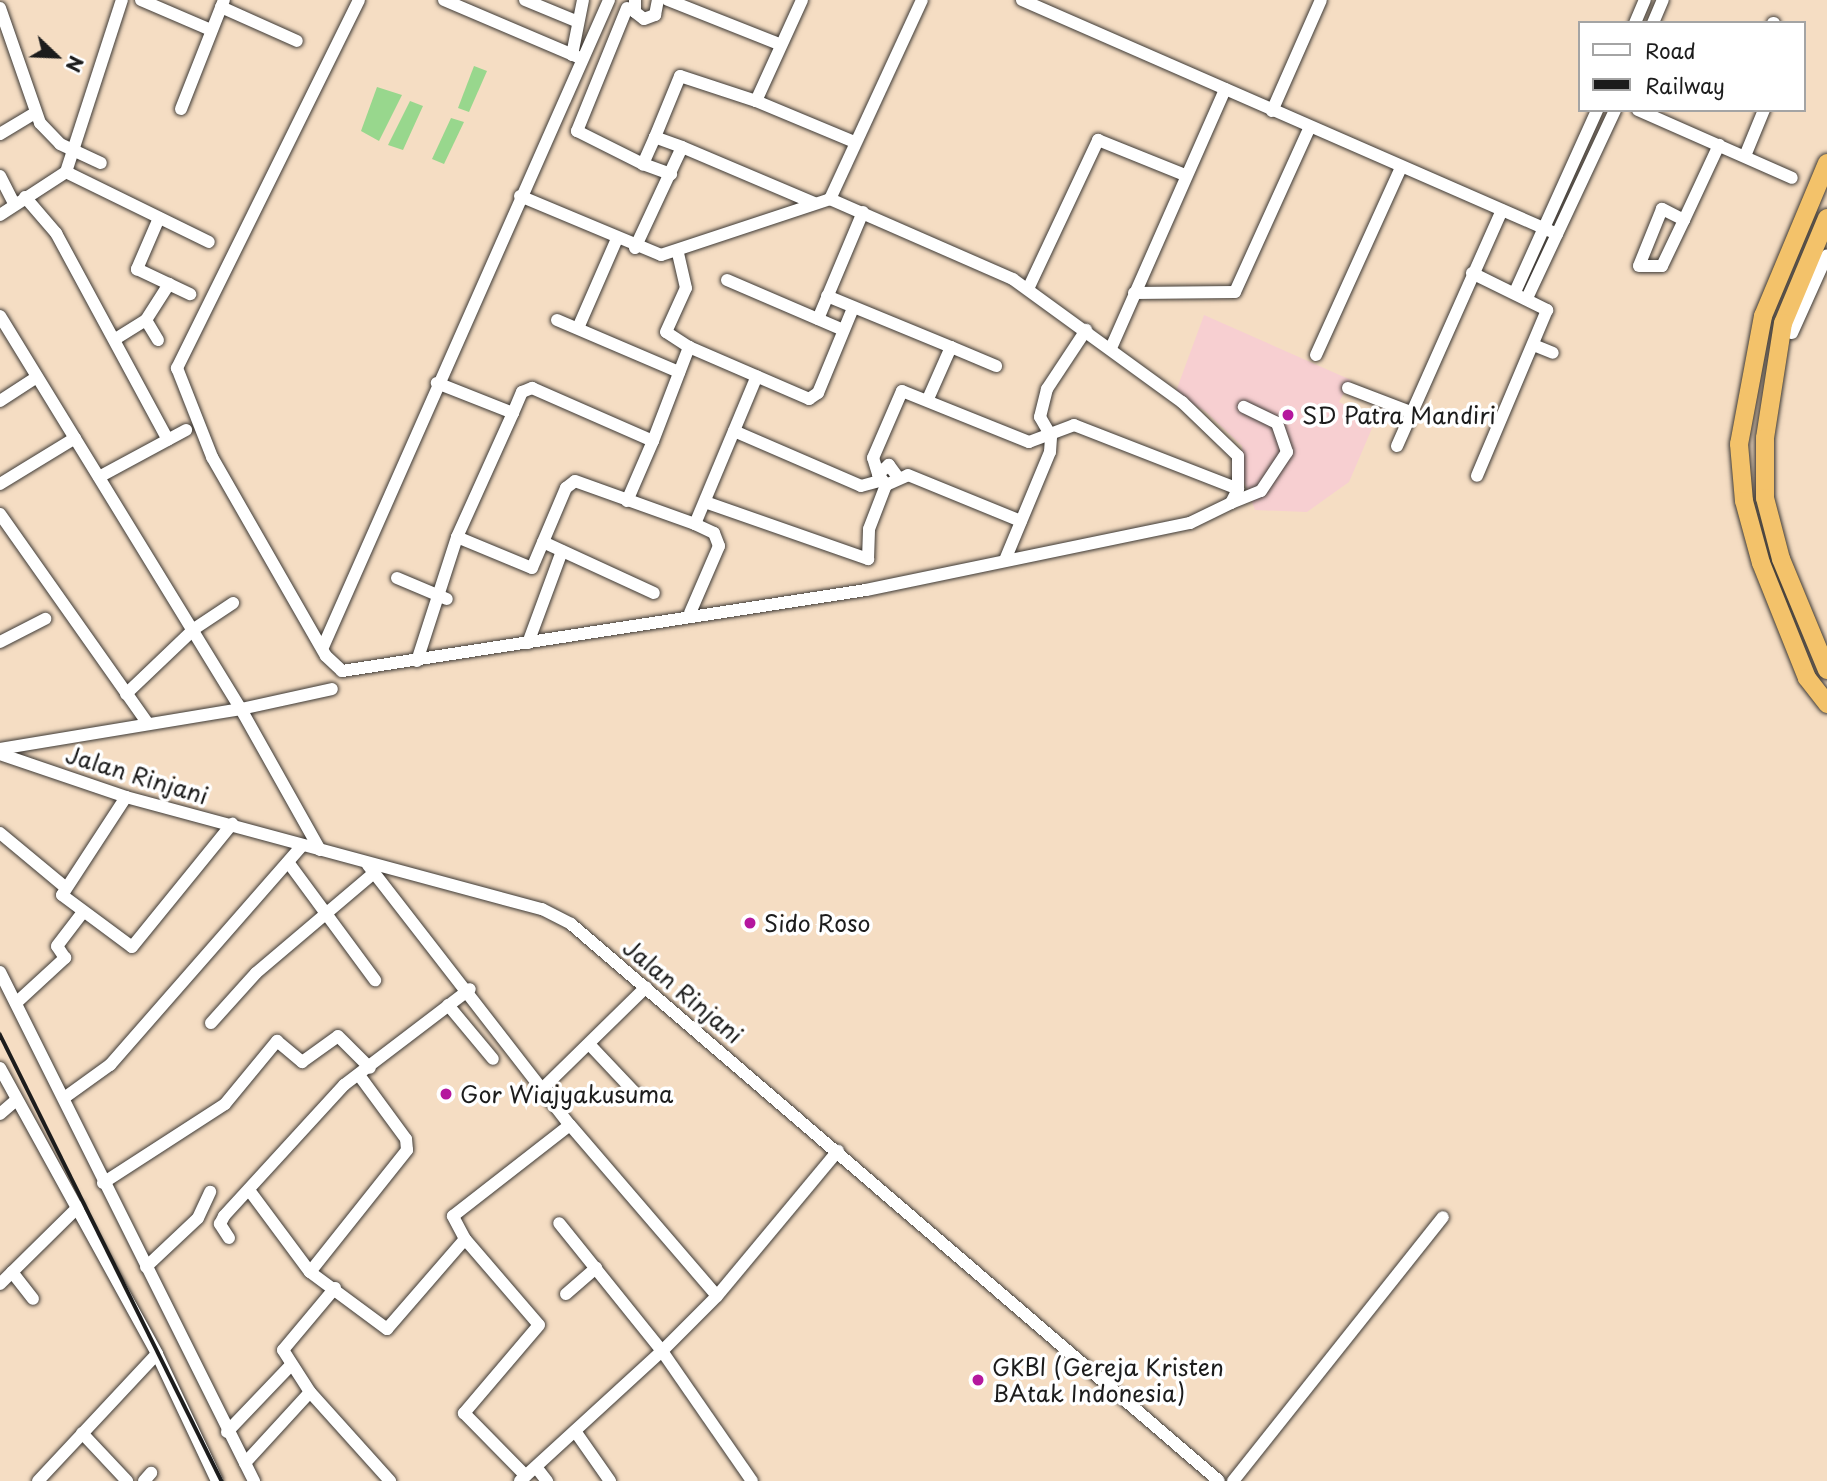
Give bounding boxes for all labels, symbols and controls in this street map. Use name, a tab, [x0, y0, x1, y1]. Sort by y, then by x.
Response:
north arrow	[21, 21, 91, 91]
legend	[1578, 21, 1806, 112]
text: Road	[1645, 34, 1696, 66]
text: N	[60, 52, 91, 77]
text: Railway	[1645, 69, 1725, 101]
place label: SD Patra Mandiri	[1302, 401, 1498, 429]
marker: SD Patra Mandiri	[1280, 407, 1296, 423]
street label: Jalan Rinjani	[62, 740, 212, 810]
place label: Sido Roso	[764, 909, 870, 937]
marker: Sido Roso	[742, 915, 758, 931]
street label: Jalan Rinjani	[618, 933, 748, 1049]
place label: Gor Wiajyakusuma	[460, 1080, 675, 1108]
marker: Gor Wiajyakusuma	[438, 1086, 454, 1102]
place label: GKBI (Gereja Kristen BAtak Indonesia)	[992, 1353, 1225, 1407]
marker: GKBI (Gereja Kristen BAtak Indonesia)	[970, 1372, 986, 1388]

